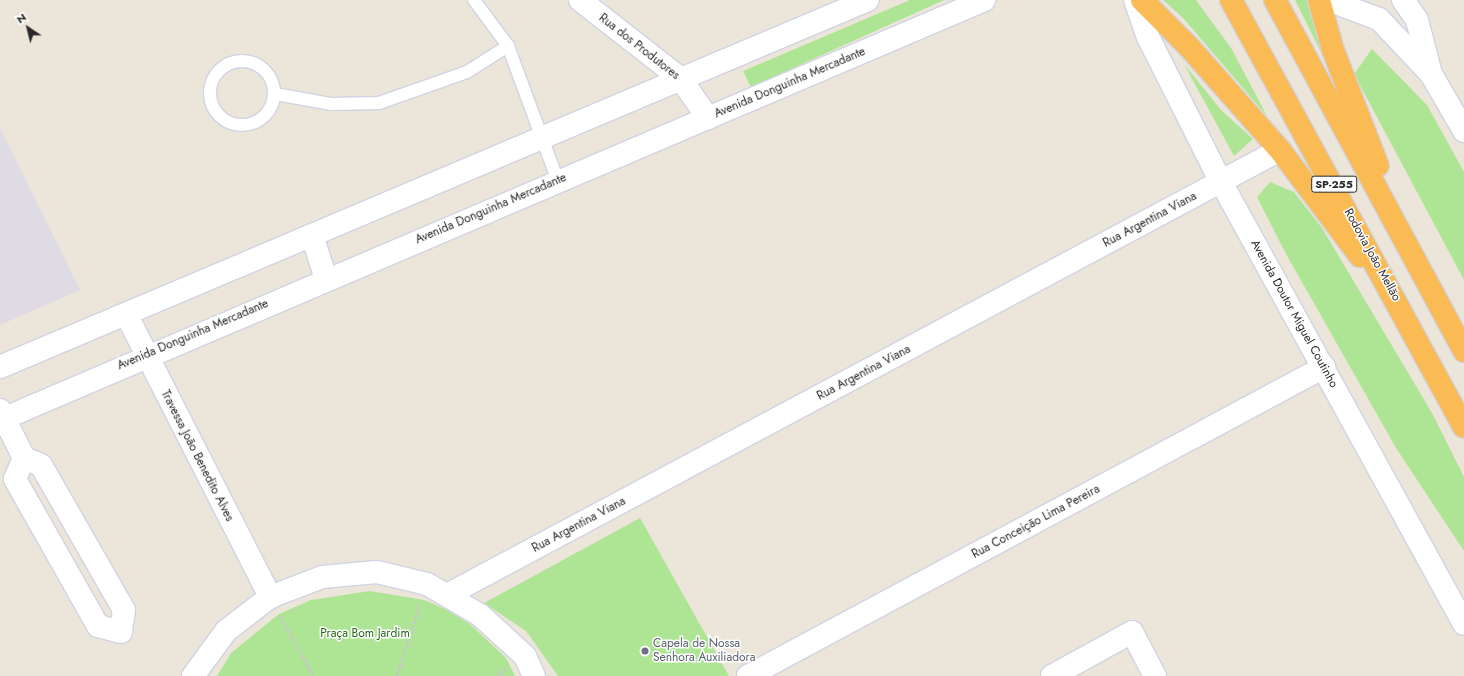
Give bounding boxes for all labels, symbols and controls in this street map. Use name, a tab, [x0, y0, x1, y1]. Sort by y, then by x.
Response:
north arrow	[8, 8, 48, 48]
text: N	[13, 9, 29, 27]
street label: Rua dos Produtores	[596, 11, 682, 83]
street label: Avenida Donguinha Mercadante	[712, 45, 868, 121]
street label: Avenida Donguinha Mercadante	[413, 171, 569, 247]
road number: SP-255	[1311, 175, 1357, 193]
street label: Rua Argentina Viana	[1101, 189, 1199, 251]
street label: Rodovia João Mellão	[1341, 206, 1403, 304]
street label: Avenida Doutor Miguel Coutinho	[1247, 237, 1341, 391]
street label: Avenida Donguinha Mercadante	[115, 297, 271, 373]
street label: Rua Argentina Viana	[815, 342, 913, 404]
street label: Travessa João Benedito Alves	[158, 388, 236, 524]
street label: Rua Conceição Lima Pereira	[969, 482, 1103, 562]
street label: Rua Argentina Viana	[530, 494, 628, 556]
park label: Praça Bom Jardim	[320, 627, 410, 641]
place label: Capela de Nossa Senhora Auxiliadora	[653, 637, 755, 665]
marker: Capela de Nossa Senhora Auxiliadora	[640, 646, 650, 656]

